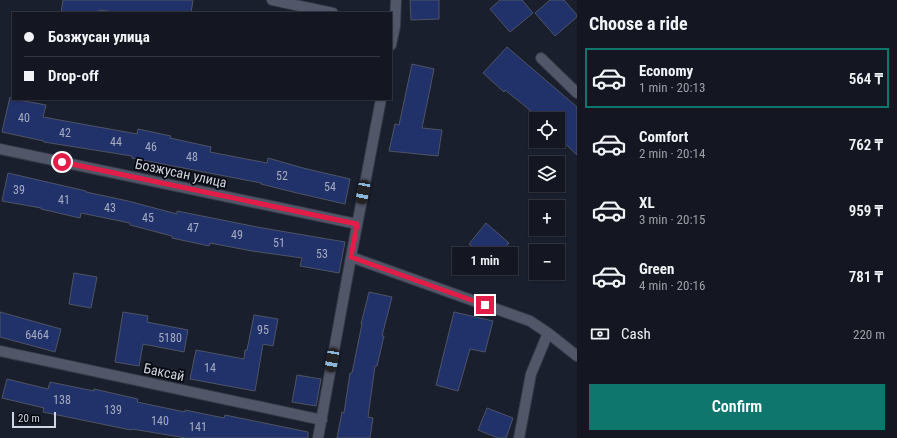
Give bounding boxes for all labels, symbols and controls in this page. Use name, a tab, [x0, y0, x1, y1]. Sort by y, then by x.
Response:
text: Choose a ride	[589, 13, 688, 34]
text: Бозжусан улица	[48, 28, 150, 46]
icon: car	[591, 60, 627, 96]
text: Economy	[639, 62, 693, 80]
text: Drop-off	[48, 67, 99, 85]
text: 564 ₸	[849, 70, 883, 88]
text: 1 min · 20:13	[639, 80, 705, 95]
house number: 40	[18, 111, 30, 125]
map controls	[529, 112, 565, 280]
button: locate	[529, 112, 565, 148]
house number: 42	[59, 126, 71, 140]
icon: car	[591, 126, 627, 162]
text: Comfort	[639, 128, 688, 146]
house number: 44	[110, 135, 122, 149]
text: 762 ₸	[849, 136, 883, 154]
house number: 46	[145, 140, 157, 154]
text: 2 min · 20:14	[639, 146, 705, 161]
house number: 48	[186, 150, 198, 164]
route start	[53, 153, 71, 171]
street label: Бозжусан улица	[134, 155, 228, 191]
button: layers	[529, 156, 565, 192]
house number: 52	[276, 169, 288, 183]
car	[355, 179, 371, 205]
house number: 54	[324, 180, 336, 194]
house number: 39	[13, 183, 25, 197]
icon: car	[591, 192, 627, 228]
house number: 41	[58, 193, 70, 207]
text: XL	[639, 194, 655, 212]
button: +	[529, 200, 565, 236]
house number: 43	[104, 201, 116, 215]
text: 959 ₸	[849, 202, 883, 220]
house number: 45	[142, 211, 154, 225]
text: 3 min · 20:15	[639, 212, 705, 227]
house number: 47	[187, 221, 199, 235]
house number: 49	[231, 228, 243, 242]
house number: 51	[273, 236, 285, 250]
button: −	[529, 244, 565, 280]
house number: 53	[316, 247, 328, 261]
callout: 1 min	[452, 247, 518, 275]
text: 1 min	[471, 253, 499, 268]
icon: car	[591, 258, 627, 294]
text: Green	[639, 260, 674, 278]
text: 781 ₸	[849, 268, 883, 286]
text: 4 min · 20:16	[639, 278, 705, 293]
route end	[476, 296, 494, 314]
house number: 95	[257, 323, 269, 337]
icon: cash	[589, 323, 611, 345]
text: Cash	[621, 325, 651, 343]
text: 220 m	[853, 327, 885, 342]
house number: 6464	[25, 328, 49, 342]
house number: 5180	[158, 331, 182, 345]
car	[324, 347, 340, 373]
street label: Баксай	[142, 360, 186, 384]
house number: 14	[204, 361, 216, 375]
button: Confirm	[589, 384, 885, 430]
house number: 138	[53, 393, 71, 407]
house number: 139	[104, 403, 122, 417]
scale bar	[12, 410, 56, 429]
text: 20 m	[18, 412, 40, 425]
house number: 140	[151, 414, 169, 428]
house number: 141	[189, 420, 207, 434]

